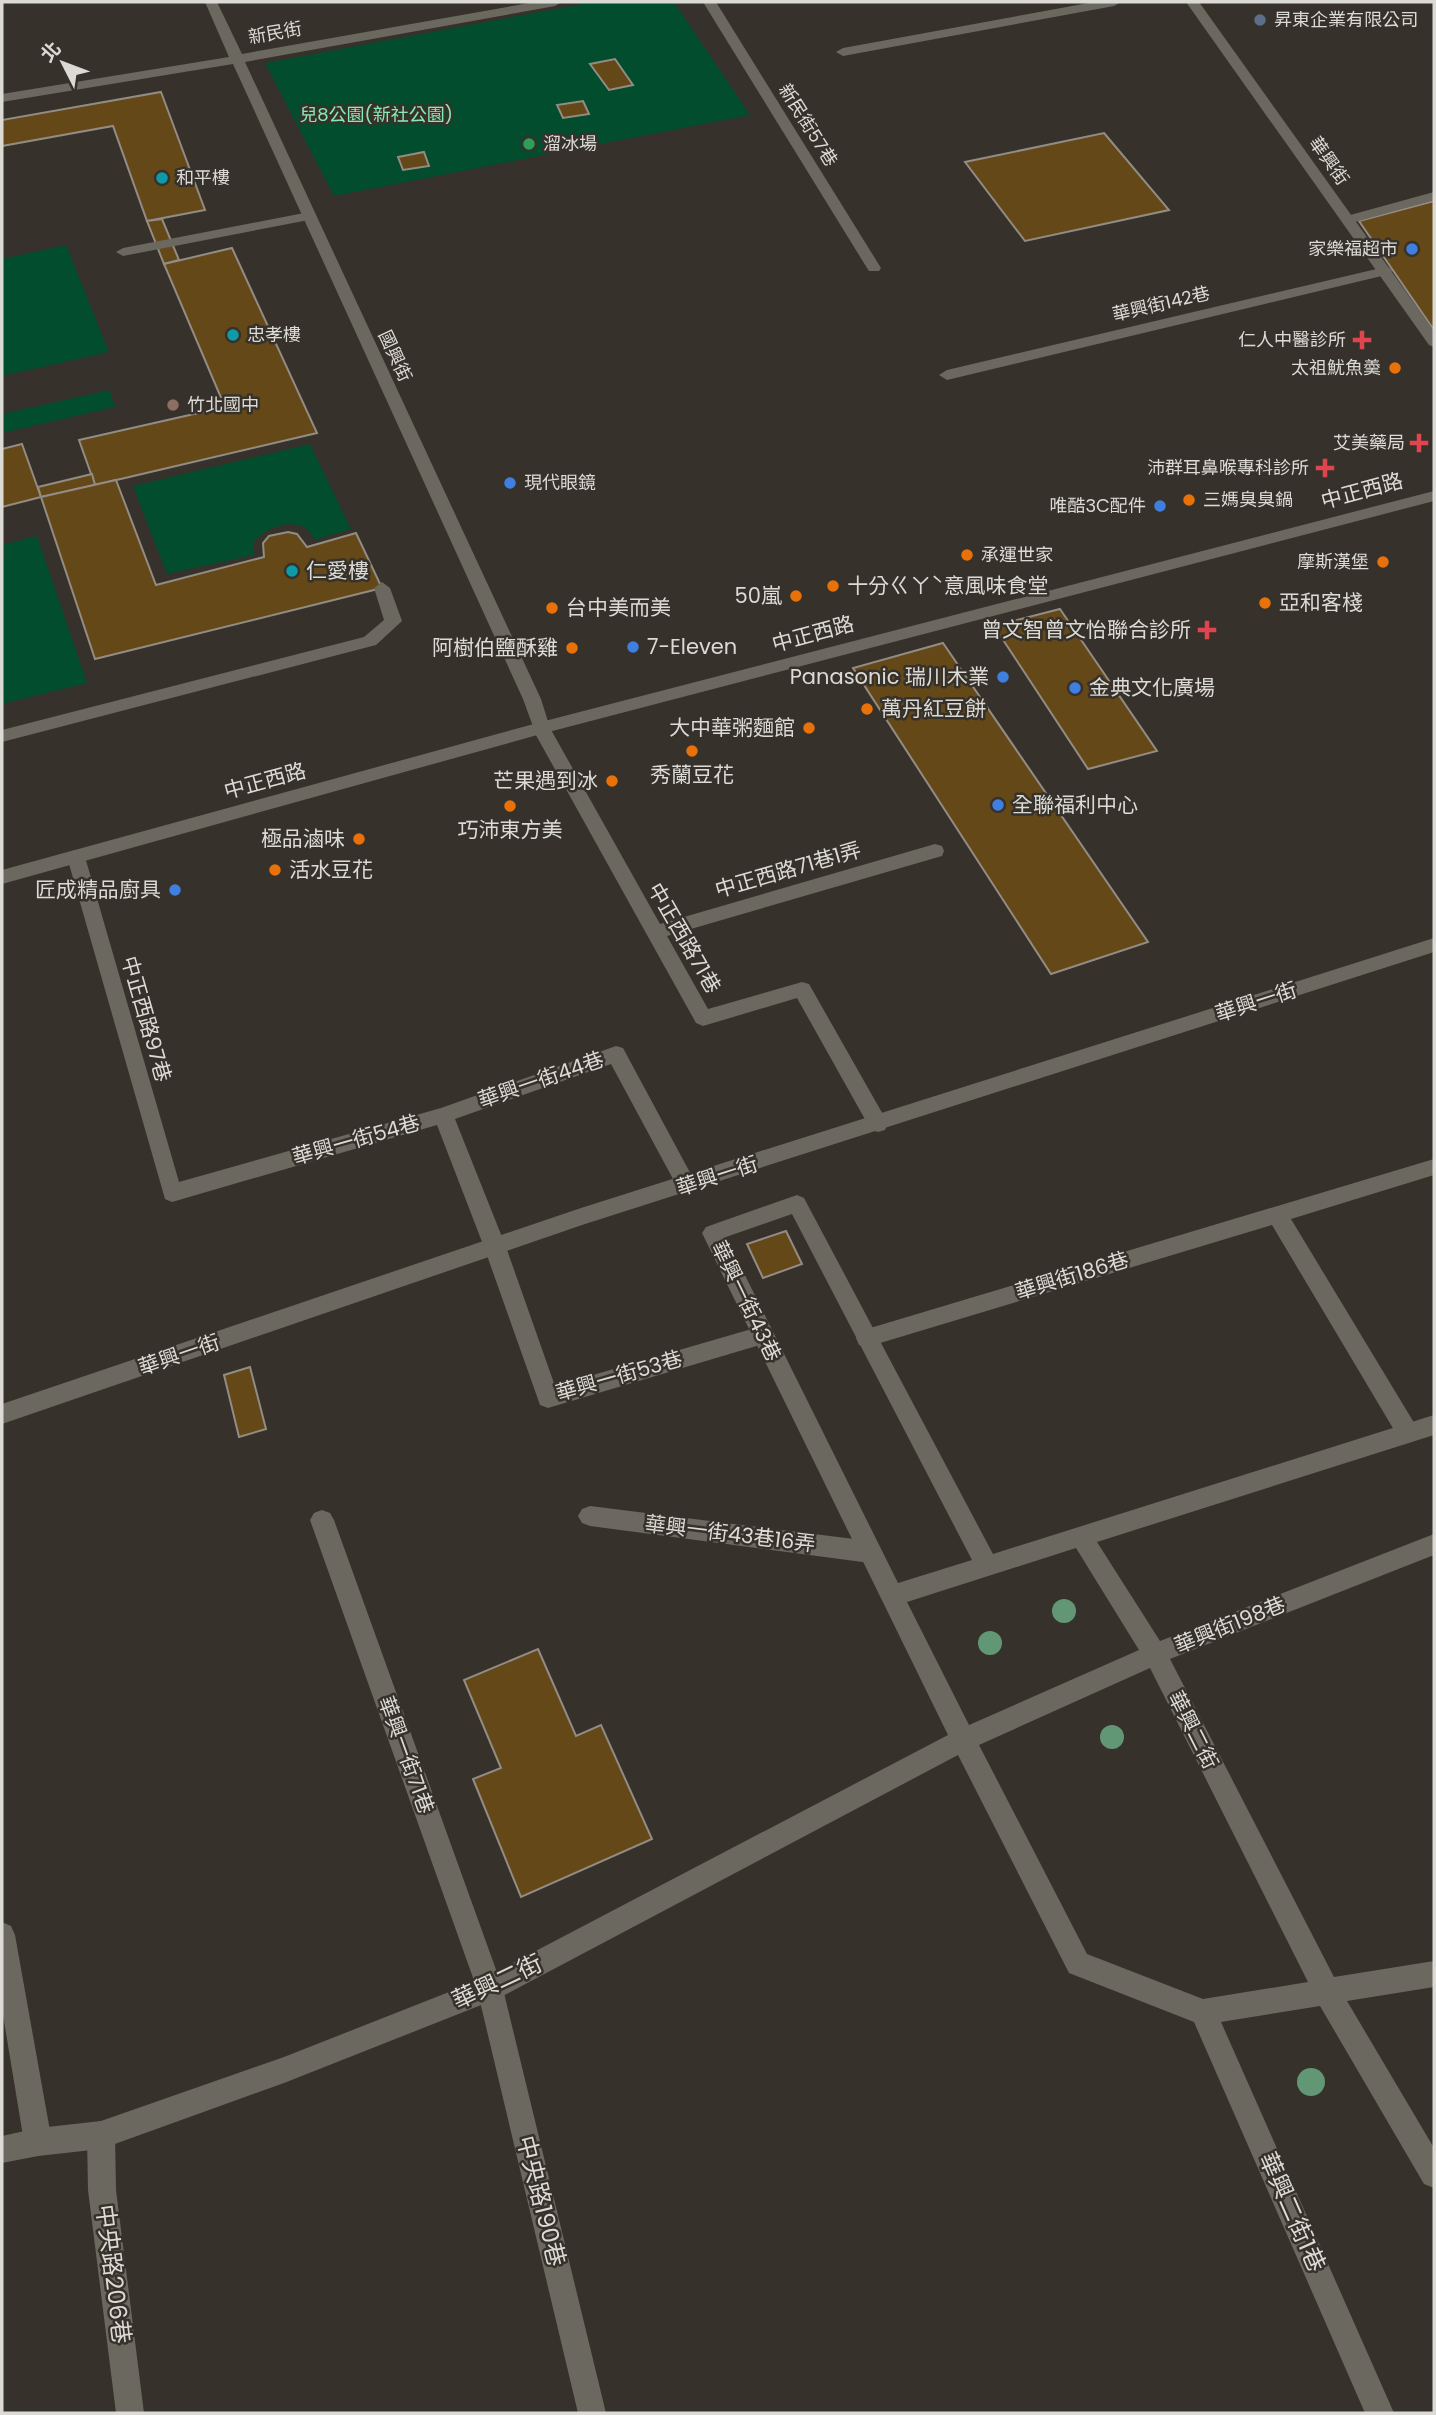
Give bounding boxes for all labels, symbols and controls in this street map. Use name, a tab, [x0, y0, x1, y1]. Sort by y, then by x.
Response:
place label: 昇東企業有限公司	[1274, 7, 1418, 32]
marker: 昇東企業有限公司	[1252, 12, 1268, 28]
street label: 新民街	[246, 16, 304, 50]
north arrow	[28, 28, 98, 98]
text: 北	[34, 36, 67, 68]
street label: 新民街57巷	[773, 79, 844, 171]
park label: 兒8公園(新社公園)	[299, 102, 453, 127]
place label: 溜冰場	[543, 131, 597, 156]
street label: 華興街	[1304, 131, 1355, 190]
marker: 溜冰場	[521, 136, 537, 152]
place label: 和平樓	[176, 165, 230, 190]
marker: 和平樓	[154, 170, 170, 186]
place label: 家樂福超市	[1308, 236, 1398, 261]
marker: 家樂福超市	[1404, 241, 1420, 257]
street label: 華興街142巷	[1110, 280, 1212, 327]
place label: 忠孝樓	[247, 322, 301, 347]
street label: 國興街	[373, 326, 418, 386]
marker: 忠孝樓	[225, 327, 241, 343]
place label: 仁人中醫診所	[1238, 327, 1346, 352]
marker: 仁人中醫診所	[1352, 330, 1372, 350]
place label: 太祖魷魚羮	[1291, 355, 1381, 380]
marker: 太祖魷魚羮	[1387, 360, 1403, 376]
place label: 竹北國中	[187, 392, 259, 417]
marker: 竹北國中	[165, 397, 181, 413]
place label: 艾美藥局	[1333, 430, 1405, 455]
marker: 艾美藥局	[1411, 435, 1427, 451]
place label: 沛群耳鼻喉專科診所	[1147, 455, 1309, 480]
marker: 沛群耳鼻喉專科診所	[1315, 458, 1335, 478]
street label: 中正西路	[1318, 466, 1406, 515]
place label: 現代眼鏡	[524, 470, 596, 495]
marker: 現代眼鏡	[502, 475, 518, 491]
place label: 三媽臭臭鍋	[1203, 487, 1293, 512]
marker: 三媽臭臭鍋	[1181, 492, 1197, 508]
place label: 唯酷3C配件	[1050, 493, 1146, 518]
marker: 唯酷3C配件	[1152, 498, 1168, 514]
place label: 承運世家	[981, 542, 1053, 567]
marker: 承運世家	[959, 547, 975, 563]
place label: 摩斯漢堡	[1297, 549, 1369, 574]
marker: 摩斯漢堡	[1375, 554, 1391, 570]
place label: 仁愛樓	[306, 556, 369, 585]
marker: 仁愛樓	[284, 563, 300, 579]
place label: 十分ㄍㄚˋ意風味食堂	[847, 571, 1049, 600]
marker: 十分ㄍㄚˋ意風味食堂	[825, 578, 841, 594]
place label: 50嵐	[735, 581, 782, 610]
marker: 50嵐	[788, 588, 804, 604]
place label: 亞和客棧	[1279, 588, 1363, 617]
place label: 台中美而美	[566, 593, 671, 622]
marker: 亞和客棧	[1257, 595, 1273, 611]
marker: 台中美而美	[544, 600, 560, 616]
street label: 中正西路	[769, 609, 857, 658]
place label: 曾文智曾文怡聯合診所	[981, 615, 1191, 644]
marker: 曾文智曾文怡聯合診所	[1197, 620, 1217, 640]
place label: 7-Eleven	[647, 632, 737, 661]
place label: 阿樹伯鹽酥雞	[432, 633, 558, 662]
marker: 7-Eleven	[625, 639, 641, 655]
marker: 阿樹伯鹽酥雞	[564, 640, 580, 656]
place label: Panasonic 瑞川木業	[790, 662, 989, 691]
marker: Panasonic 瑞川木業	[995, 669, 1011, 685]
place label: 金典文化廣場	[1089, 673, 1215, 702]
marker: 金典文化廣場	[1067, 680, 1083, 696]
place label: 萬丹紅豆餅	[881, 694, 986, 723]
marker: 萬丹紅豆餅	[859, 701, 875, 717]
place label: 大中華粥麵館	[669, 713, 795, 742]
marker: 大中華粥麵館	[801, 720, 817, 736]
marker: 秀蘭豆花	[684, 743, 700, 759]
street label: 中正西路	[221, 756, 309, 805]
place label: 秀蘭豆花	[650, 760, 734, 789]
place label: 芒果遇到冰	[493, 766, 598, 795]
marker: 芒果遇到冰	[604, 773, 620, 789]
place label: 全聯福利中心	[1012, 790, 1138, 819]
marker: 全聯福利中心	[990, 797, 1006, 813]
marker: 巧沛東方美	[502, 798, 518, 814]
place label: 巧沛東方美	[458, 815, 563, 844]
place label: 極品滷味	[261, 824, 345, 853]
marker: 極品滷味	[351, 831, 367, 847]
street label: 中正西路71巷1弄	[711, 835, 864, 904]
place label: 活水豆花	[289, 855, 373, 884]
marker: 活水豆花	[267, 862, 283, 878]
place label: 匠成精品廚具	[35, 875, 161, 904]
street label: 中正西路71巷	[641, 877, 728, 998]
marker: 匠成精品廚具	[167, 882, 183, 898]
street label: 中正西路97巷	[115, 953, 178, 1085]
street label: 華興一街	[1211, 975, 1300, 1028]
street label: 華興一街44巷	[474, 1044, 608, 1115]
street label: 華興一街54巷	[289, 1107, 423, 1172]
street label: 華興一街	[672, 1149, 761, 1202]
street label: 華興一街43巷	[705, 1236, 788, 1366]
street label: 華興街186巷	[1012, 1245, 1132, 1307]
street label: 華興一街	[134, 1327, 223, 1382]
street label: 華興一街53巷	[552, 1344, 686, 1407]
street label: 華興一街43巷16弄	[643, 1509, 817, 1558]
street label: 華興街198巷	[1170, 1589, 1290, 1660]
street label: 華興二街	[1161, 1686, 1225, 1774]
street label: 華興一街71巷	[372, 1692, 441, 1818]
street label: 華興二街	[446, 1946, 547, 2017]
street label: 中央路190巷	[509, 2132, 574, 2270]
street label: 華興二街1巷	[1251, 2147, 1333, 2277]
street label: 中央路206巷	[89, 2202, 138, 2345]

